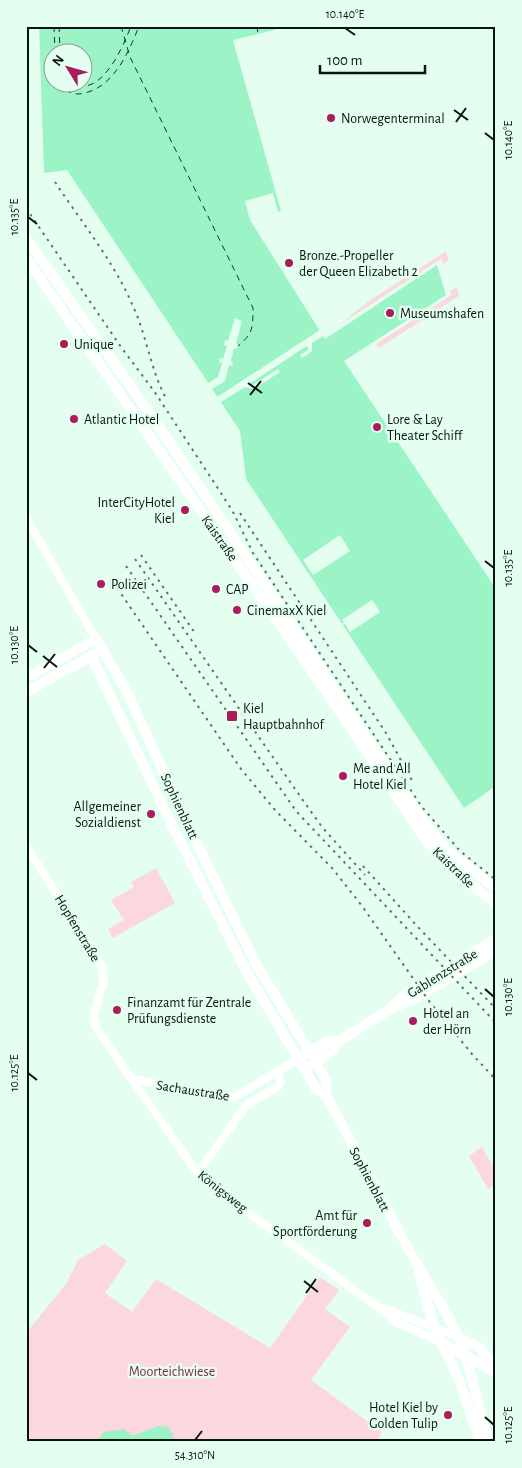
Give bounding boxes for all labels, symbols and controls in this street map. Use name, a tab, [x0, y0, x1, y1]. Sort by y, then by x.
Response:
text: 10.140°E	[326, 8, 365, 20]
north arrow	[42, 42, 92, 92]
scale bar	[320, 42, 424, 74]
text: N	[50, 53, 67, 69]
text: 100 m	[327, 53, 362, 68]
marker: Norwegenterminal	[325, 112, 337, 124]
place label: Norwegenterminal	[341, 112, 445, 126]
text: 10.140°E	[502, 120, 514, 159]
text: 10.135°E	[8, 198, 20, 235]
place label: Bronze.-Propeller der Queen Elizabeth 2	[299, 249, 418, 279]
marker: Bronze.-Propeller der Queen Elizabeth 2	[283, 257, 295, 269]
marker: Museumshafen	[384, 307, 396, 319]
place label: Museumshafen	[400, 307, 484, 321]
marker: Unique	[58, 338, 70, 350]
place label: Unique	[74, 338, 114, 352]
marker: Atlantic Hotel	[68, 413, 80, 425]
place label: Atlantic Hotel	[84, 413, 159, 427]
place label: Lore & Lay Theater Schiff	[387, 413, 463, 443]
marker: Lore & Lay Theater Schiff	[371, 421, 383, 433]
place label: InterCityHotel Kiel	[97, 496, 175, 526]
marker: InterCityHotel Kiel	[179, 504, 191, 516]
street label: Kaistraße	[199, 513, 240, 564]
text: 10.135°E	[502, 549, 514, 586]
marker: Polizei	[95, 578, 107, 590]
place label: Polizei	[111, 578, 147, 592]
marker: CAP	[210, 583, 222, 595]
place label: CAP	[226, 583, 249, 597]
marker: CinemaxX Kiel	[231, 604, 243, 616]
place label: CinemaxX Kiel	[247, 604, 327, 618]
text: 10.130°E	[8, 626, 20, 664]
place label: Kiel Hauptbahnhof	[243, 702, 324, 732]
marker: Kiel Hauptbahnhof	[225, 709, 239, 723]
place label: Me and All Hotel Kiel	[353, 762, 411, 792]
marker: Me and All Hotel Kiel	[337, 770, 349, 782]
street label: Sophienblatt	[158, 771, 201, 842]
place label: Allgemeiner Sozialdienst	[73, 800, 142, 830]
marker: Allgemeiner Sozialdienst	[145, 808, 157, 820]
street label: Kaistraße	[430, 845, 477, 891]
street label: Hopfenstraße	[52, 893, 103, 964]
street label: Gablenzstraße	[405, 947, 480, 1001]
text: 10.130°E	[502, 978, 514, 1016]
place label: Finanzamt für Zentrale Prüfungsdienste	[127, 996, 251, 1026]
marker: Finanzamt für Zentrale Prüfungsdienste	[111, 1004, 123, 1016]
place label: Hotel an der Hörn	[423, 1007, 471, 1037]
marker: Hotel an der Hörn	[407, 1015, 419, 1027]
text: 10.125°E	[8, 1054, 20, 1092]
street label: Sachaustraße	[155, 1078, 230, 1104]
street label: Sophienblatt	[346, 1145, 392, 1214]
street label: Königsweg	[195, 1168, 250, 1216]
place label: Amt für Sportförderung	[273, 1209, 357, 1239]
marker: Amt für Sportförderung	[361, 1217, 373, 1229]
park label: Moorteichwiese	[129, 1365, 215, 1379]
place label: Hotel Kiel by Golden Tulip	[369, 1401, 438, 1431]
text: 10.125°E	[502, 1406, 514, 1444]
marker: Hotel Kiel by Golden Tulip	[442, 1409, 454, 1421]
text: 54.310°N	[175, 1449, 215, 1461]

